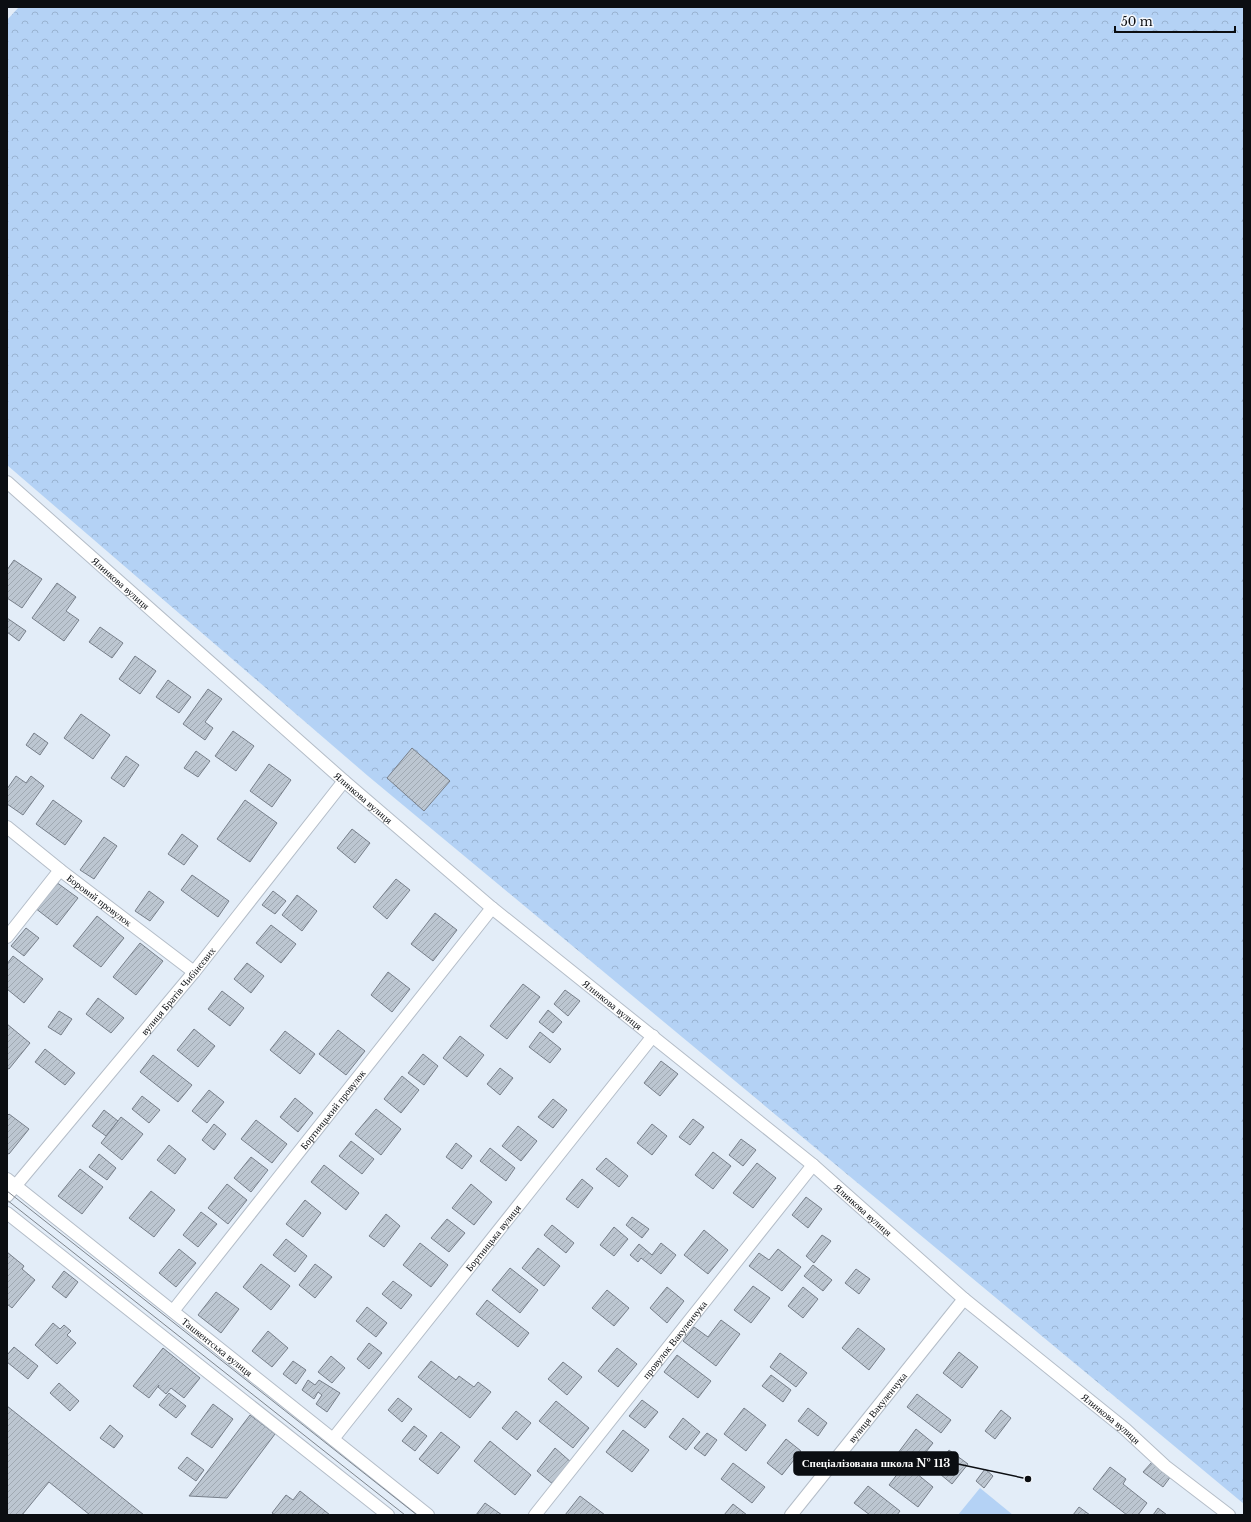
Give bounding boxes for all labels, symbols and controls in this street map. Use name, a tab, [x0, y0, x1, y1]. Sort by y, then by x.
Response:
scale bar	[1115, 8, 1235, 34]
text: 50 m	[1121, 14, 1153, 29]
street label: Ялинкова вулиця	[89, 554, 153, 612]
street label: Ялинкова вулиця	[331, 769, 396, 827]
street label: Боровий провулок	[65, 871, 135, 929]
street label: вулиця Братів Чибінєєвих	[138, 944, 218, 1038]
street label: Ялинкова вулиця	[580, 977, 645, 1033]
street label: Бортницький провулок	[297, 1067, 368, 1152]
street label: Ялинкова вулиця	[832, 1181, 895, 1239]
street label: Бортницька вулиця	[462, 1201, 524, 1274]
street label: провулок Вакуленчука	[639, 1297, 710, 1381]
street label: Ташкентська вулиця	[179, 1314, 256, 1379]
street label: вулиця Вакуленчука	[845, 1369, 910, 1445]
street label: Ялинкова вулиця	[1079, 1390, 1144, 1447]
callout: Спеціалізована школа № 113	[794, 1452, 958, 1475]
text: Спеціалізована школа № 113	[802, 1456, 950, 1470]

